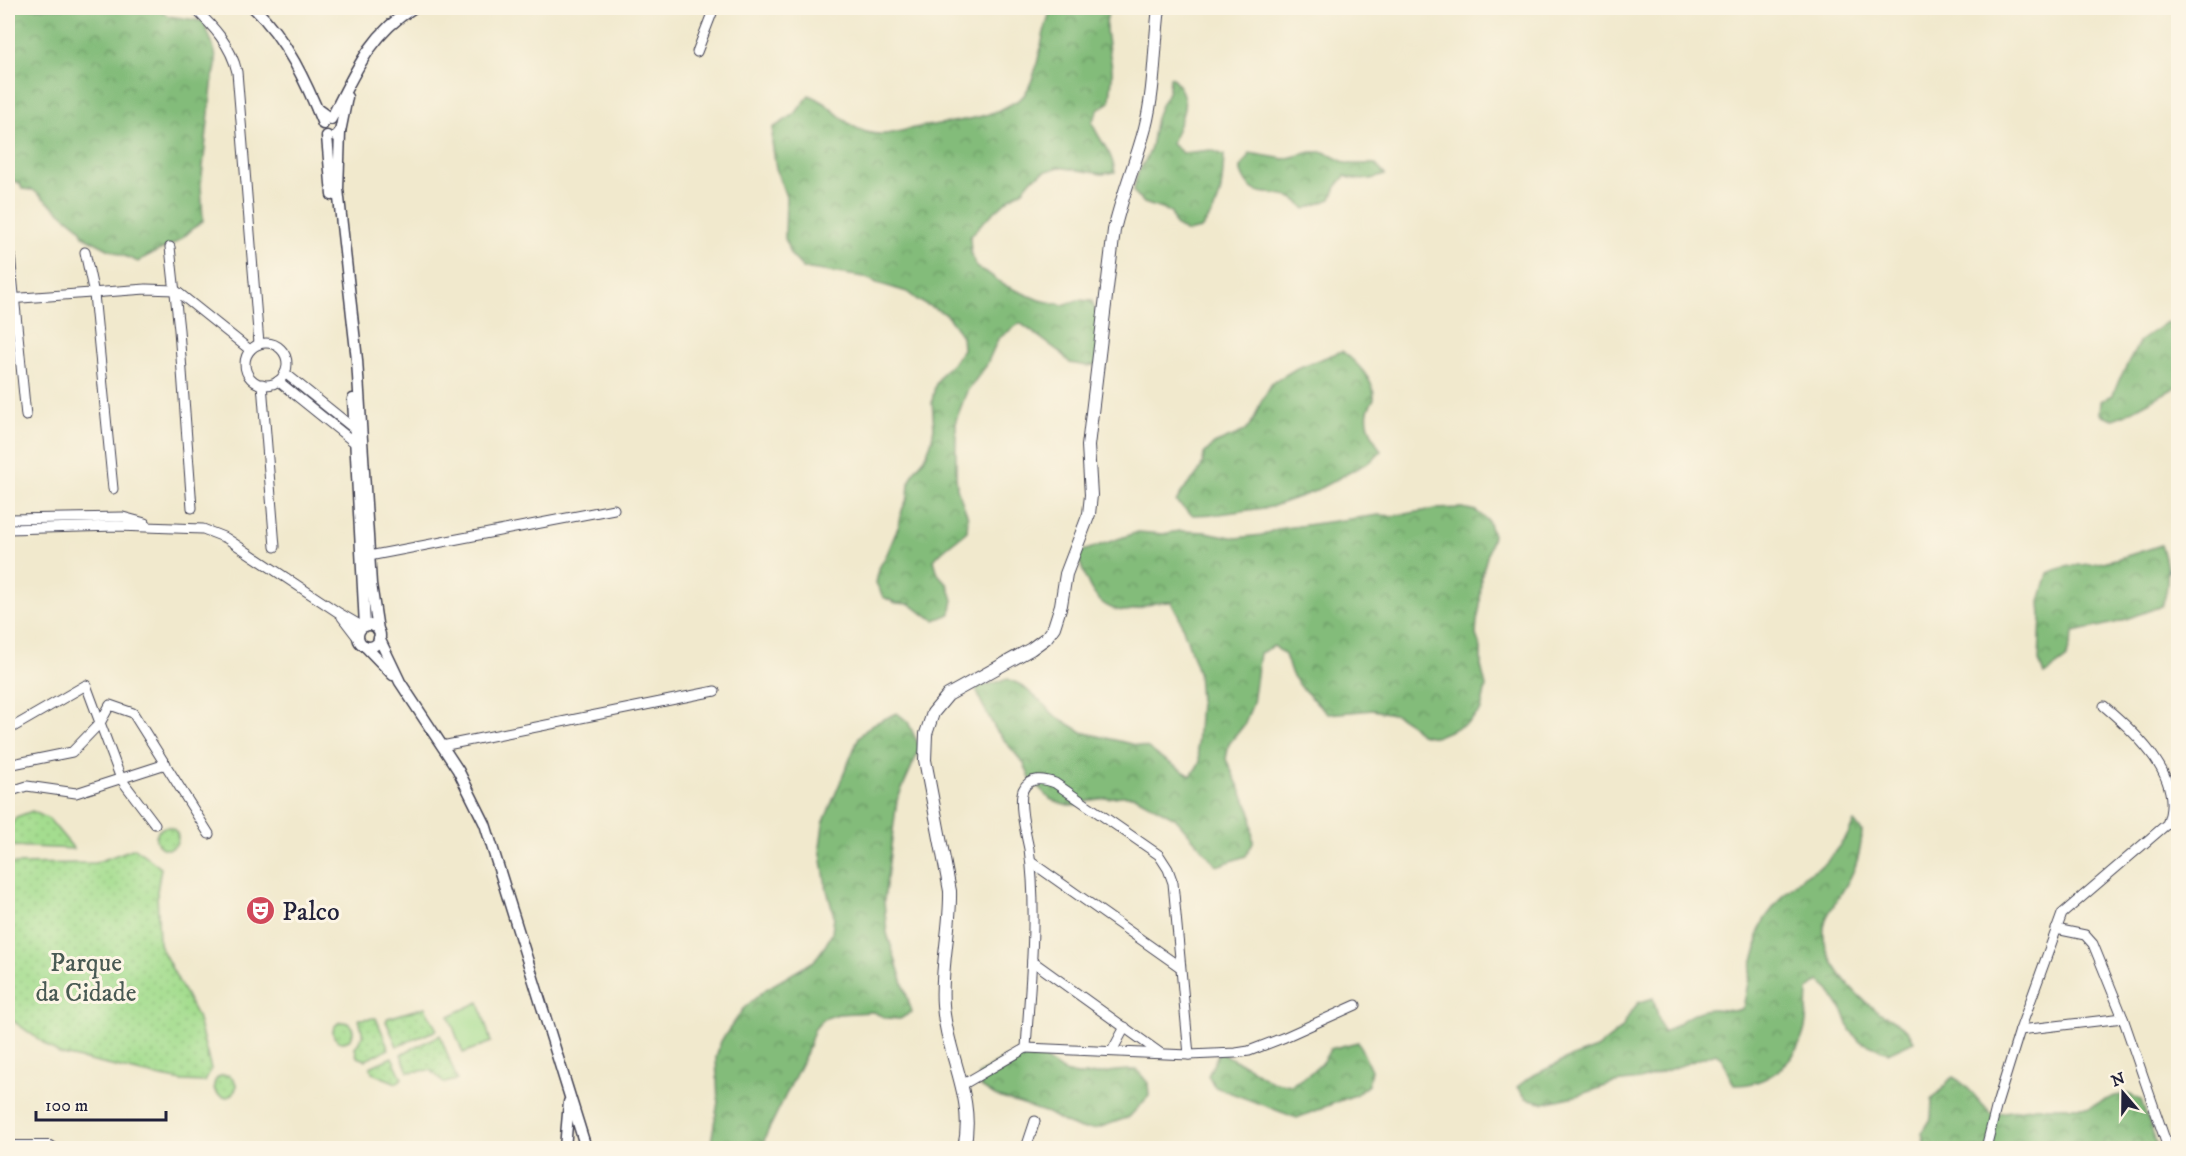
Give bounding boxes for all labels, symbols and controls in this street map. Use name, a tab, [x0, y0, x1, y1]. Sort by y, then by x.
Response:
theatre icon: Palco	[245, 895, 277, 927]
place label: Palco	[282, 896, 340, 929]
park label: Parque da Cidade	[35, 947, 137, 1010]
north arrow	[2093, 1063, 2153, 1123]
text: N	[2109, 1068, 2128, 1091]
scale bar	[36, 1084, 166, 1122]
text: 100 m	[45, 1095, 88, 1117]

